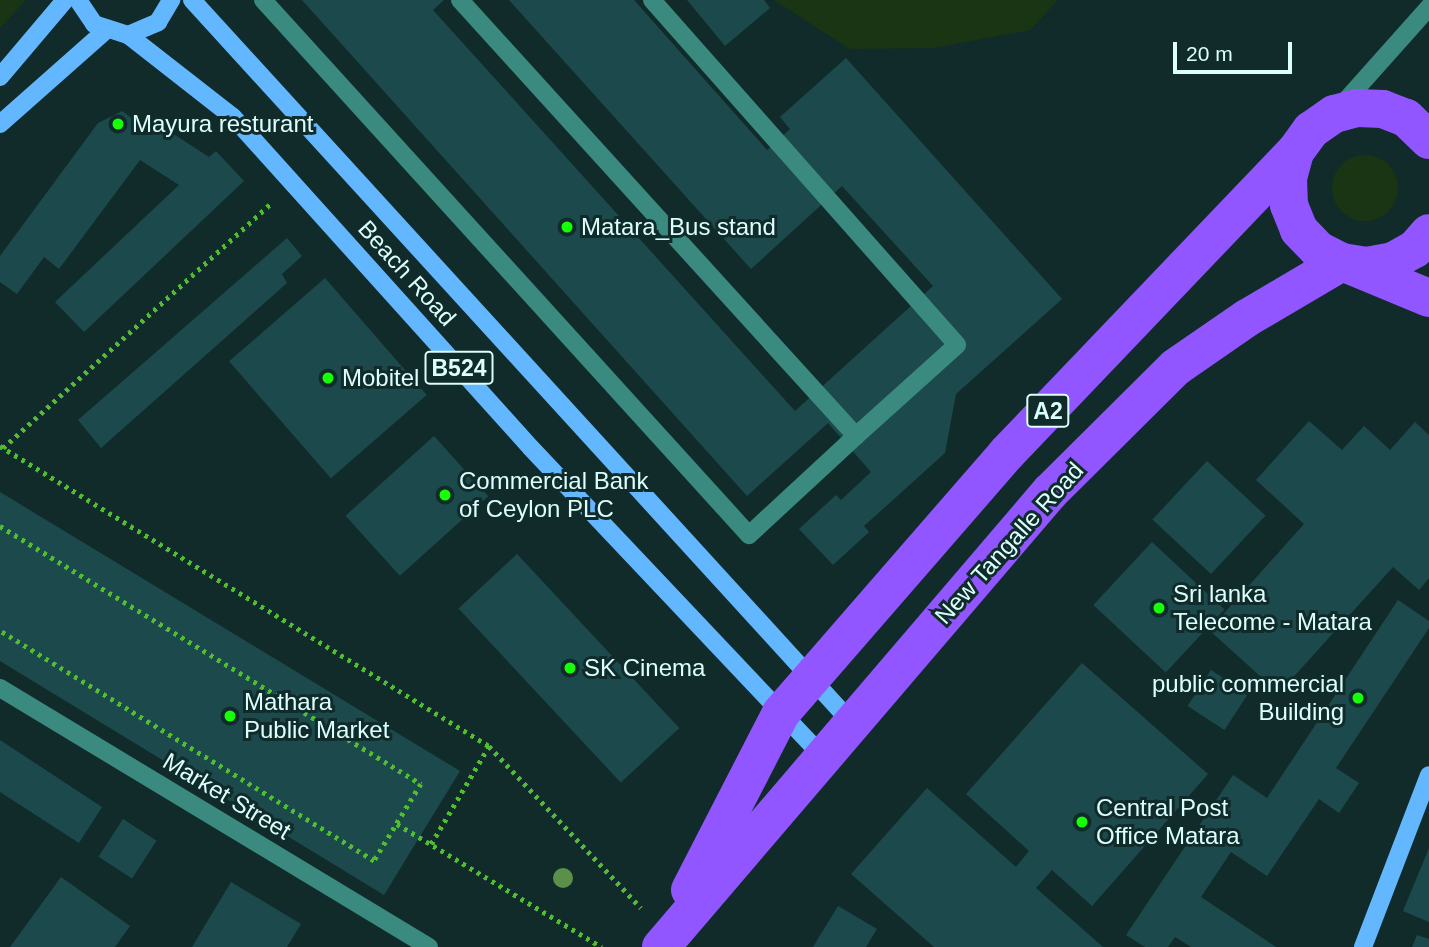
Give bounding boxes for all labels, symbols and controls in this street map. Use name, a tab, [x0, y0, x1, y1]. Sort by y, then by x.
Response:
scale bar	[1177, 28, 1296, 72]
text: 20 m	[1186, 42, 1233, 65]
place label: Mayura resturant	[132, 110, 313, 138]
marker: Mayura resturant	[110, 116, 126, 132]
place label: Matara_Bus stand	[581, 213, 776, 241]
street label: Beach Road	[352, 214, 462, 332]
marker: Matara_Bus stand	[559, 219, 575, 235]
road number: B524	[424, 348, 494, 388]
place label: Mobitel	[342, 364, 419, 392]
marker: Mobitel	[320, 370, 336, 386]
road number: A2	[1025, 392, 1071, 430]
street label: New Tangalle Road	[929, 456, 1089, 630]
place label: Commercial Bank of Ceylon PLC	[459, 467, 648, 523]
marker: Commercial Bank of Ceylon PLC	[437, 487, 453, 503]
place label: Sri lanka Telecome - Matara	[1173, 580, 1372, 636]
marker: Sri lanka Telecome - Matara	[1151, 600, 1167, 616]
place label: SK Cinema	[584, 654, 705, 682]
marker: SK Cinema	[562, 660, 578, 676]
place label: public commercial Building	[1152, 670, 1344, 726]
place label: Mathara Public Market	[244, 688, 389, 744]
marker: public commercial Building	[1350, 690, 1366, 706]
marker: Mathara Public Market	[222, 708, 238, 724]
street label: Market Street	[158, 747, 296, 845]
place label: Central Post Office Matara	[1096, 794, 1240, 850]
marker: Central Post Office Matara	[1074, 814, 1090, 830]

